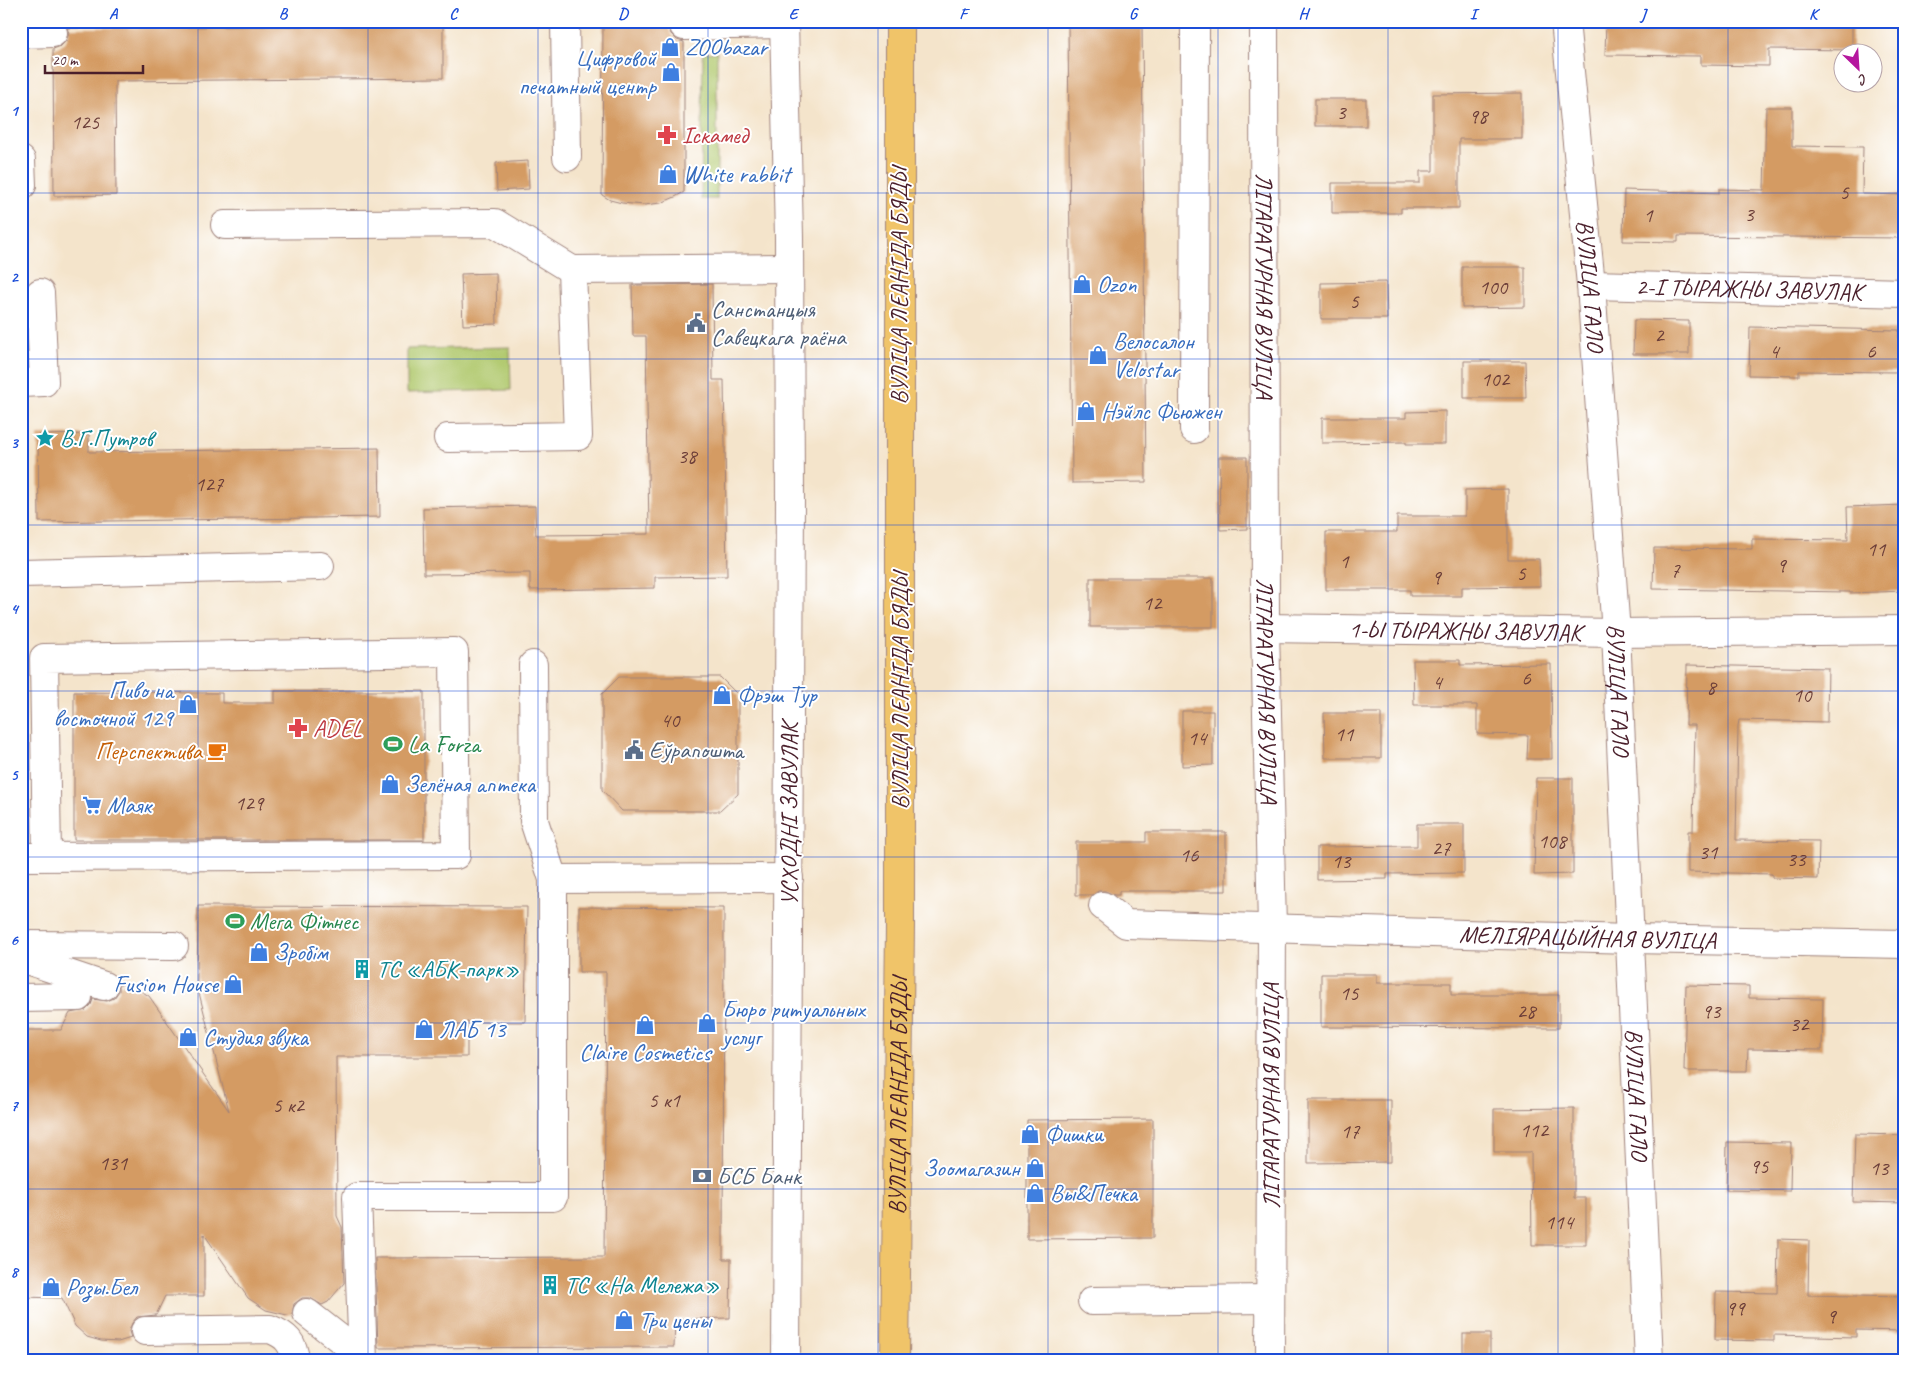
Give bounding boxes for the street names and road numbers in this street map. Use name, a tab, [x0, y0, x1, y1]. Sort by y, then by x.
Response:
street label: ВУЛІЦА ЛЕАНІДА БЯДЫ	[884, 163, 914, 404]
street label: ЛІТАРАТУРНАЯ ВУЛІЦА	[1249, 173, 1280, 400]
street label: ВУЛІЦА ГАЛО	[1570, 219, 1611, 356]
street label: 2-І ТЫРАЖНЫ ЗАВУЛАК	[1635, 271, 1868, 307]
street label: ВУЛІЦА ЛЕАНІДА БЯДЫ	[885, 568, 915, 809]
street label: ЛІТАРАТУРНАЯ ВУЛІЦА	[1250, 578, 1284, 805]
street label: 1-Ы ТЫРАЖНЫ ЗАВУЛАК	[1348, 614, 1587, 648]
street label: ВУЛІЦА ГАЛО	[1600, 623, 1637, 759]
street label: УСХОДНІ ЗАВУЛАК	[774, 717, 804, 906]
street label: МЕЛІЯРАЦЫЙНАЯ ВУЛІЦА	[1459, 919, 1717, 956]
street label: ВУЛІЦА ЛЕАНІДА БЯДЫ	[882, 973, 914, 1215]
street label: ЛІТАРАТУРНАЯ ВУЛІЦА	[1256, 982, 1286, 1209]
street label: ВУЛІЦА ГАЛО	[1619, 1028, 1655, 1164]

